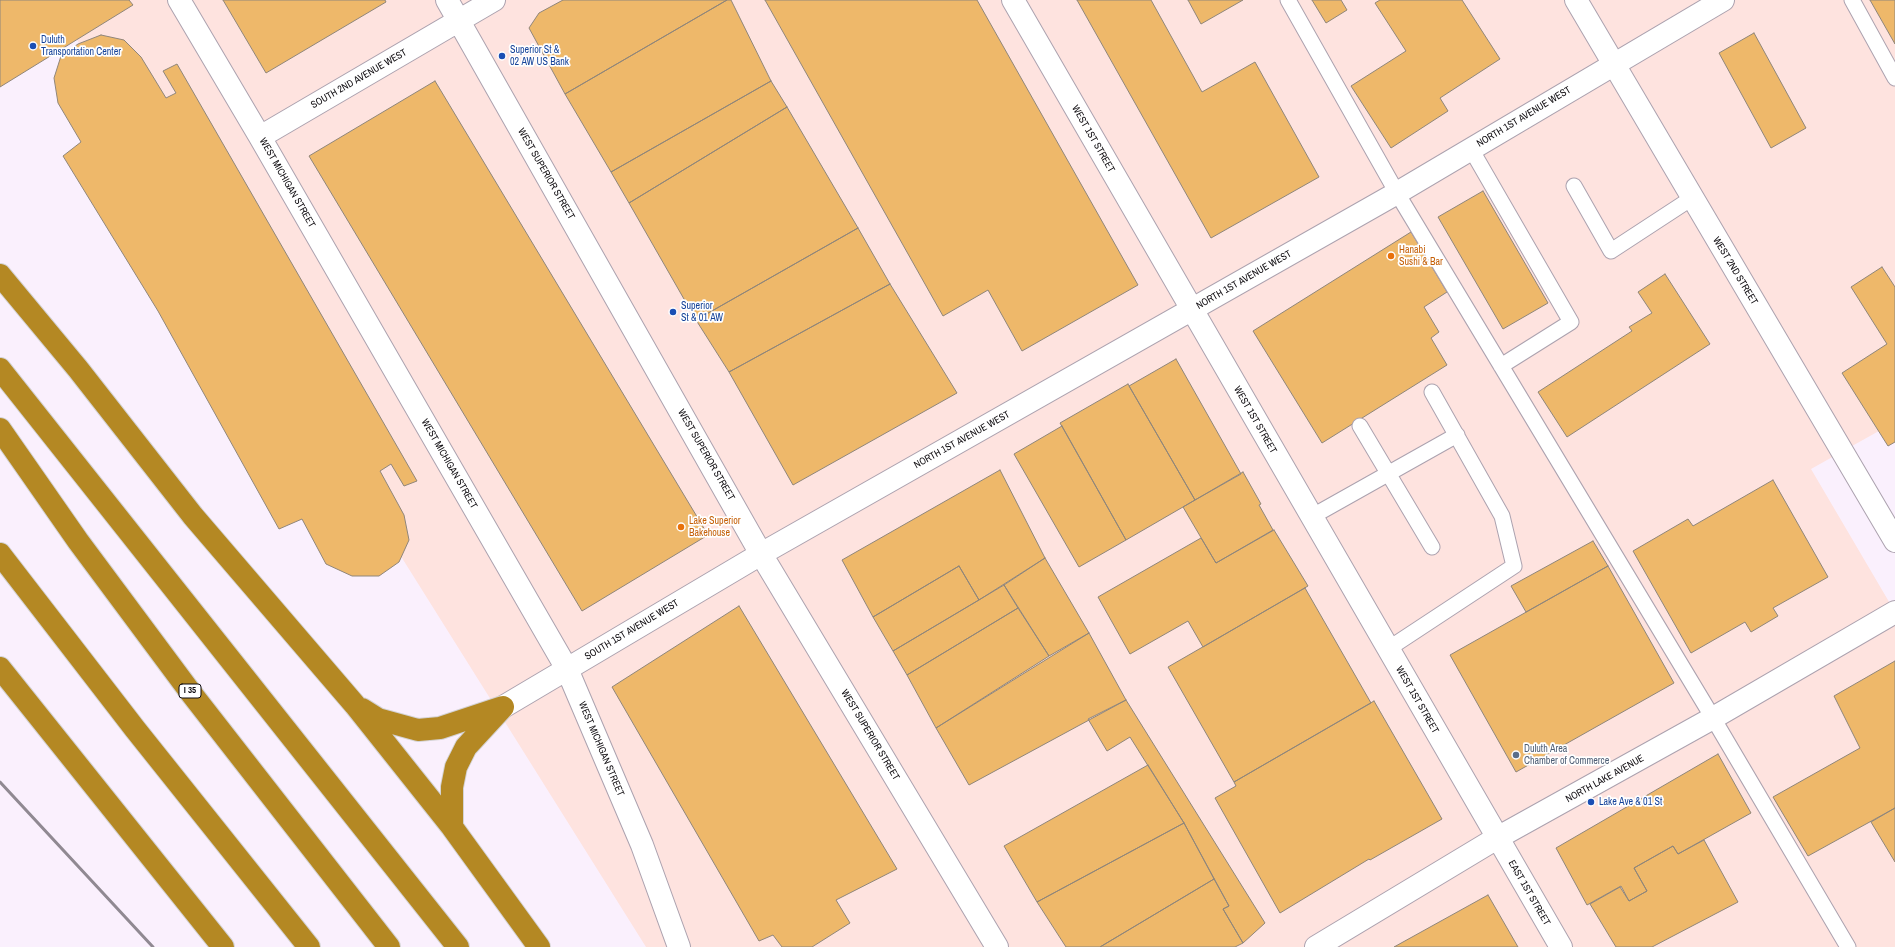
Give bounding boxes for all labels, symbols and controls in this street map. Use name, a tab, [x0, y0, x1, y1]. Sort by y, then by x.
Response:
place label: Duluth Transportation Center	[41, 34, 121, 58]
marker: Duluth Transportation Center	[28, 41, 38, 51]
place label: Superior St & 02 AW US Bank	[510, 44, 569, 68]
street label: SOUTH 2ND AVENUE WEST	[309, 47, 409, 111]
marker: Superior St & 02 AW US Bank	[497, 51, 507, 61]
street label: NORTH 1ST AVENUE WEST	[1475, 84, 1573, 150]
street label: WEST 1ST STREET	[1069, 103, 1117, 175]
street label: WEST SUPERIOR STREET	[515, 126, 577, 222]
street label: WEST MICHIGAN STREET	[256, 136, 318, 230]
street label: WEST 2ND STREET	[1710, 235, 1760, 307]
place label: Hanabi Sushi & Bar	[1399, 244, 1443, 268]
street label: NORTH 1ST AVENUE WEST	[1194, 248, 1294, 312]
marker: Hanabi Sushi & Bar	[1386, 251, 1396, 261]
place label: Superior St & 01 AW	[681, 300, 723, 324]
marker: Superior St & 01 AW	[668, 307, 678, 317]
street label: WEST 1ST STREET	[1231, 384, 1279, 456]
street label: WEST SUPERIOR STREET	[675, 407, 737, 503]
street label: NORTH 1ST AVENUE WEST	[912, 409, 1012, 471]
street label: WEST MICHIGAN STREET	[418, 417, 480, 511]
place label: Lake Superior Bakehouse	[689, 515, 741, 538]
marker: Lake Superior Bakehouse	[676, 522, 686, 532]
street label: SOUTH 1ST AVENUE WEST	[583, 597, 681, 663]
street label: WEST 1ST STREET	[1393, 664, 1441, 736]
road number: I 35	[179, 684, 201, 698]
street label: WEST SUPERIOR STREET	[838, 688, 902, 782]
street label: WEST MICHIGAN STREET	[576, 700, 626, 798]
place label: Duluth Area Chamber of Commerce	[1524, 743, 1609, 766]
marker: Duluth Area Chamber of Commerce	[1511, 750, 1521, 760]
street label: NORTH LAKE AVENUE	[1564, 753, 1646, 805]
place label: Lake Ave & 01 St	[1599, 796, 1662, 808]
marker: Lake Ave & 01 St	[1586, 797, 1596, 807]
street label: EAST 1ST STREET	[1505, 858, 1553, 928]

